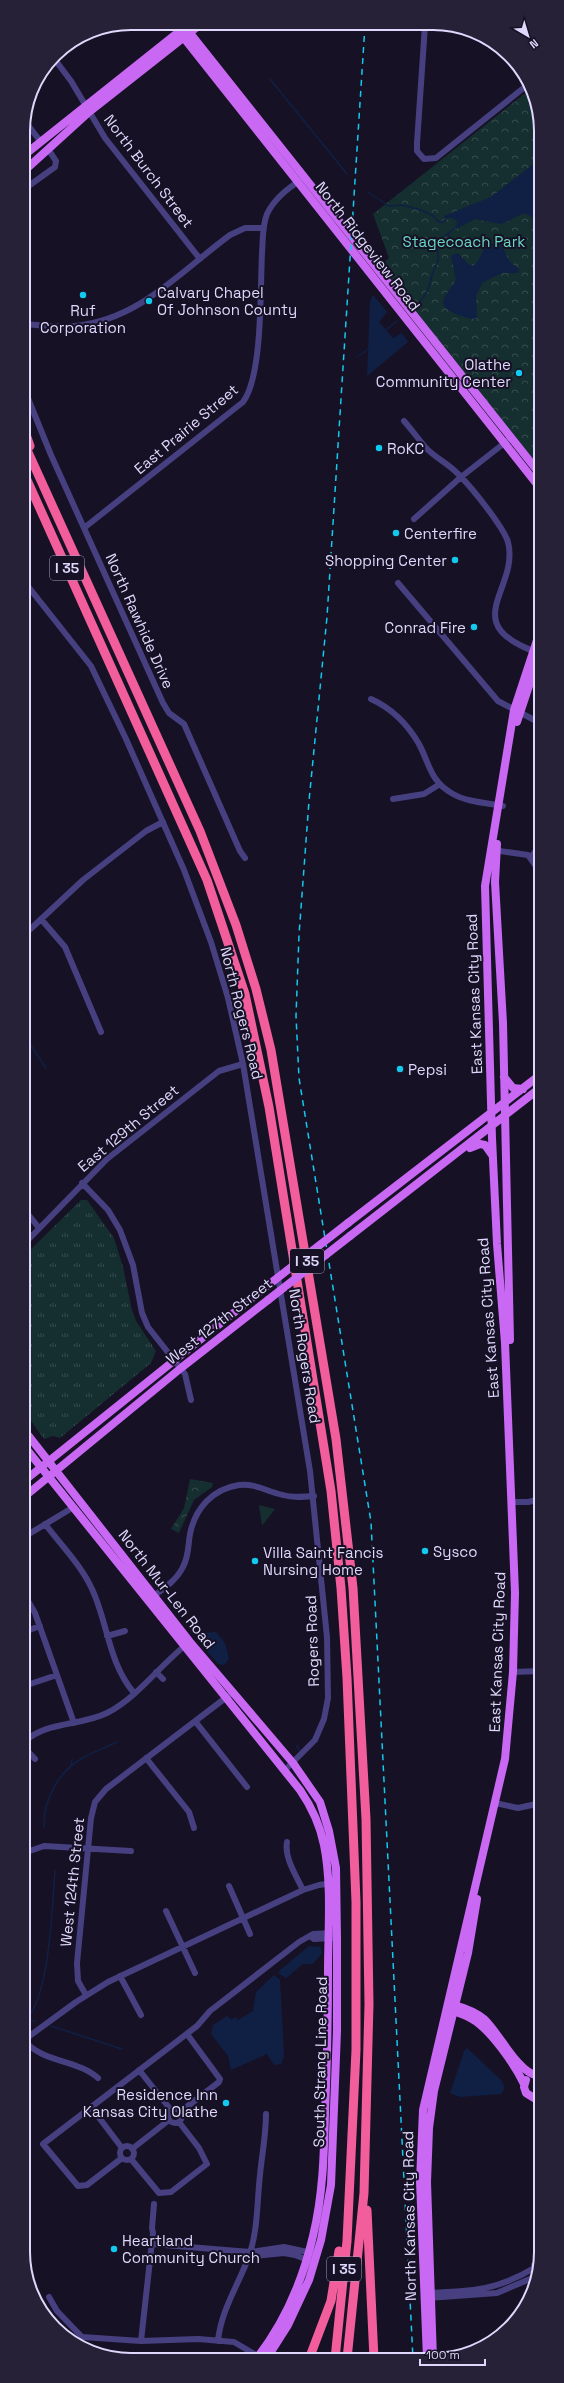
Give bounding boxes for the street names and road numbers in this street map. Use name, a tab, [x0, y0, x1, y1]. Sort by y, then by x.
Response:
street label: North Burch Street	[100, 111, 198, 232]
street label: North Ridgeview Road	[312, 177, 424, 315]
street label: East Prairie Street	[130, 380, 242, 478]
street label: North Rawhide Drive	[102, 550, 178, 692]
road number: I 35	[50, 556, 84, 580]
street label: East Kansas City Road	[462, 913, 486, 1075]
street label: North Rogers Road	[216, 945, 268, 1081]
street label: East 129th Street	[74, 1080, 182, 1176]
street label: East Kansas City Road	[473, 1237, 503, 1399]
road number: I 35	[290, 1249, 324, 1273]
street label: West 127th Street	[162, 1274, 276, 1368]
street label: North Rogers Road	[285, 1287, 325, 1425]
street label: North Mur-Len Road	[115, 1526, 219, 1652]
street label: East Kansas City Road	[485, 1571, 509, 1733]
street label: Rogers Road	[301, 1595, 323, 1687]
street label: West 124th Street	[56, 1816, 88, 1948]
street label: South Strang Line Road	[309, 1976, 331, 2148]
street label: North Kansas City Road	[398, 2131, 420, 2301]
road number: I 35	[327, 2257, 361, 2281]

